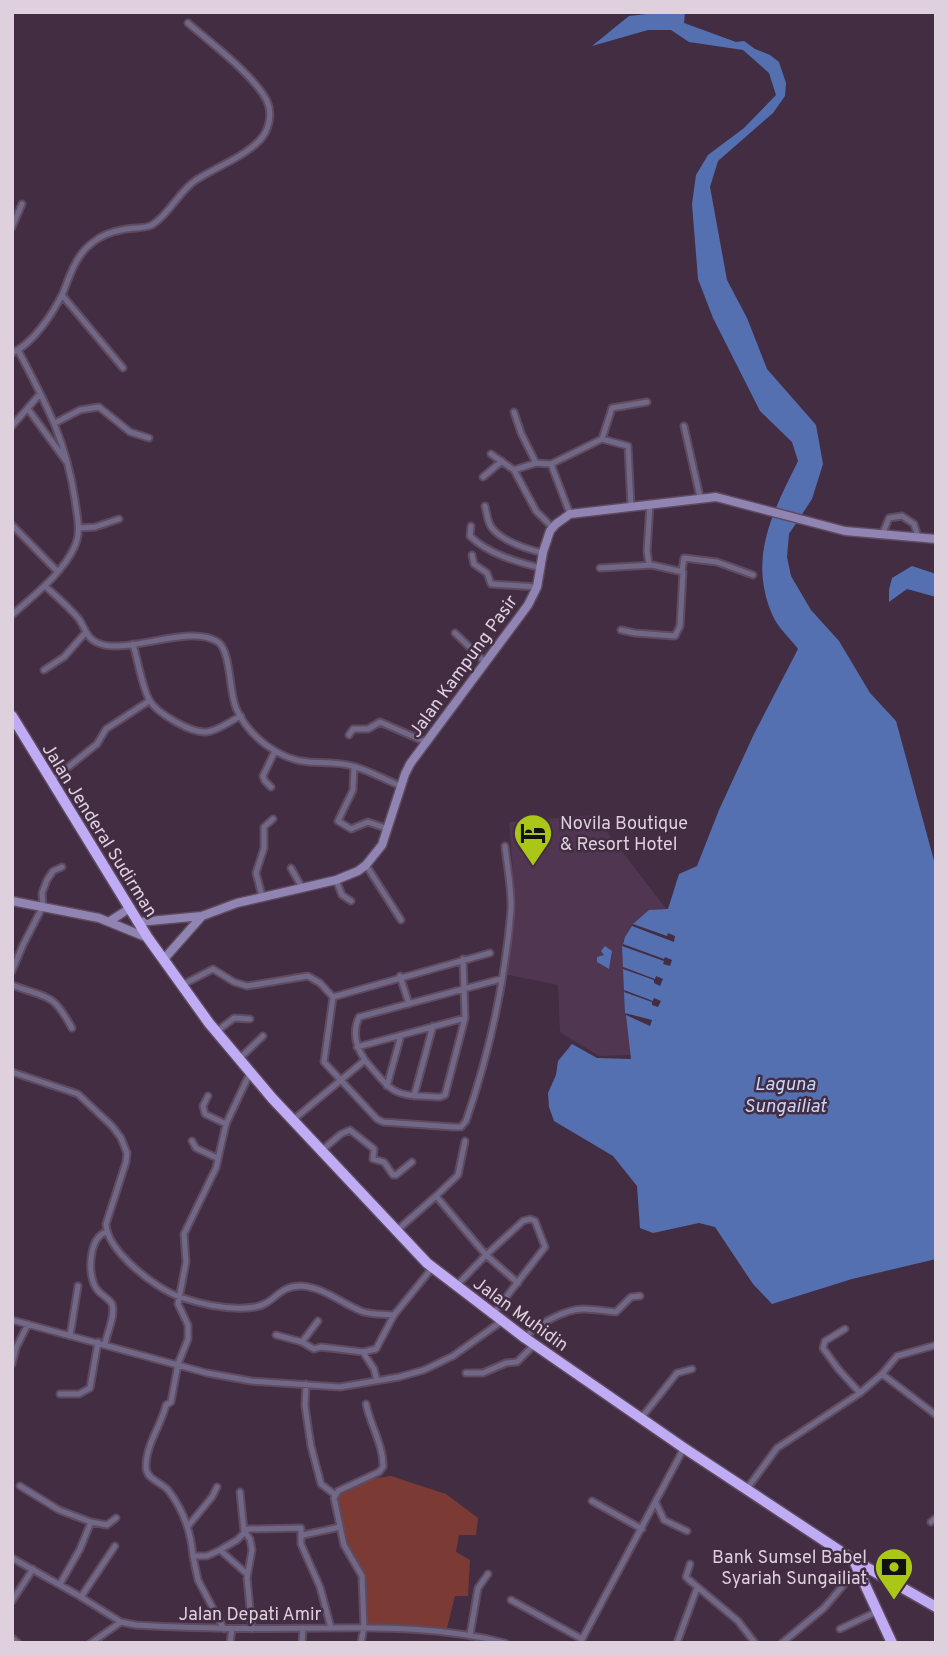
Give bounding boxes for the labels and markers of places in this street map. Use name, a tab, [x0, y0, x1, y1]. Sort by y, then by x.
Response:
hotel icon: Novila Boutique & Resort Hotel	[512, 812, 554, 867]
place label: Novila Boutique & Resort Hotel	[560, 813, 688, 857]
bank icon: Bank Sumsel Babel Syariah Sungailiat	[873, 1546, 915, 1601]
place label: Bank Sumsel Babel Syariah Sungailiat	[712, 1547, 867, 1591]

